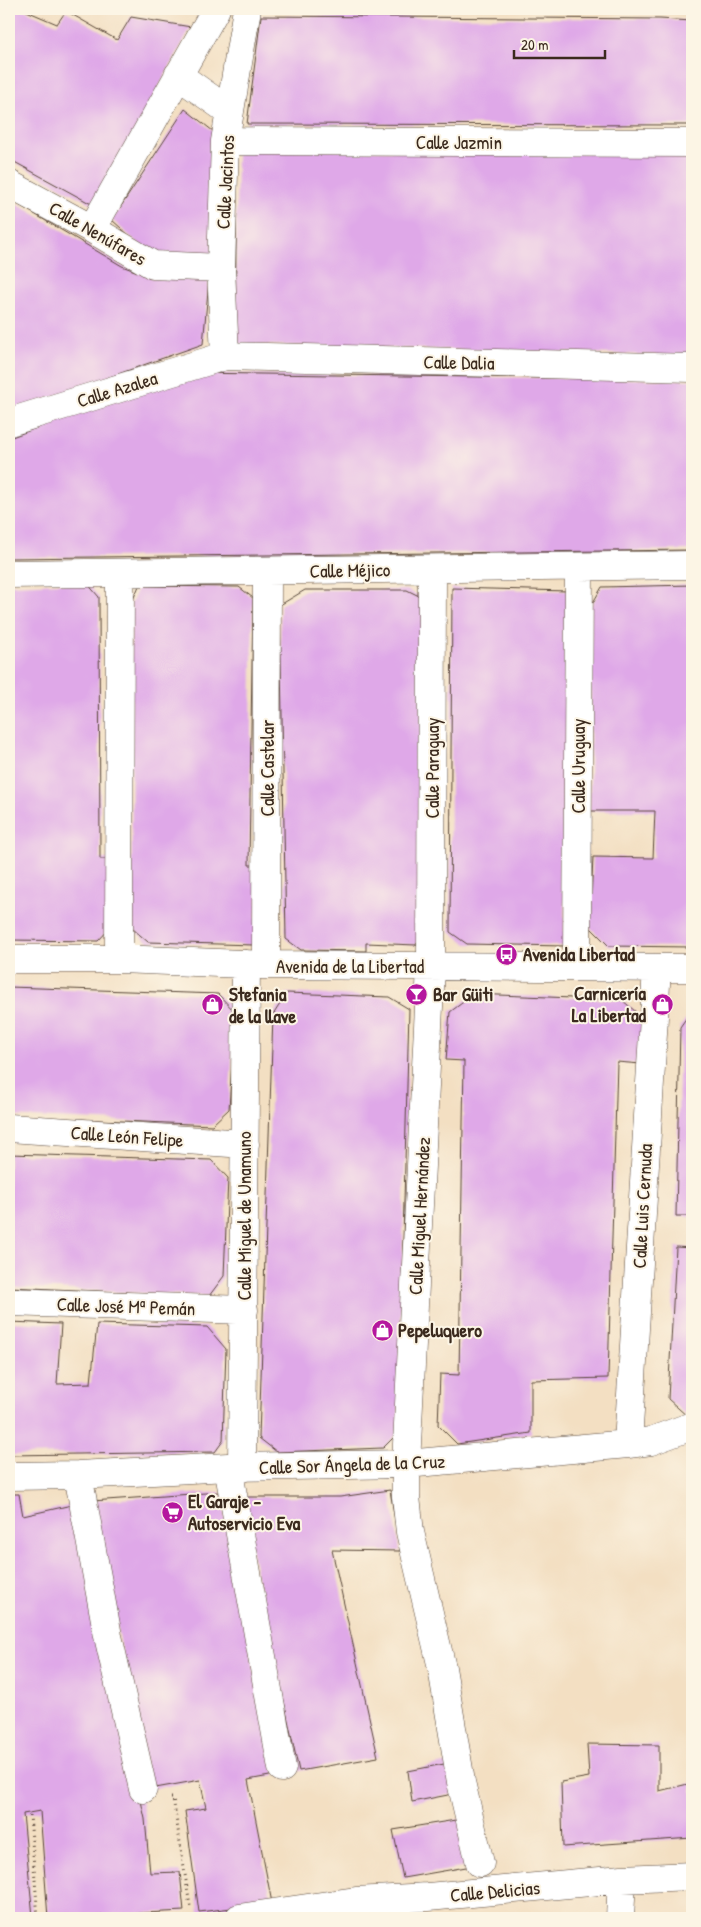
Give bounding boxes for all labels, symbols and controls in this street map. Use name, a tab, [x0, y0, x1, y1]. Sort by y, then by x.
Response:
scale bar	[514, 28, 605, 60]
text: 20 m	[521, 34, 548, 55]
street label: Calle Jazmin	[416, 129, 502, 155]
street label: Calle Jacintos	[210, 134, 240, 230]
street label: Calle Nenúfares	[45, 195, 151, 271]
street label: Calle Dalia	[423, 348, 495, 376]
street label: Calle Azalea	[74, 364, 161, 414]
street label: Calle Méjico	[309, 556, 391, 584]
street label: Calle Paraguay	[419, 718, 445, 818]
street label: Calle Castelar	[254, 719, 280, 817]
street label: Calle Uruguay	[565, 719, 591, 813]
place label: Avenida Libertad	[523, 941, 636, 967]
bus stop icon: Avenida Libertad	[495, 942, 519, 966]
street label: Avenida de la Libertad	[276, 953, 425, 979]
place label: Carnicería La Libertad	[572, 980, 647, 1028]
place label: Stefania de la llave	[229, 981, 296, 1029]
place label: Bar Güiti	[433, 981, 494, 1007]
bar icon: Bar Güiti	[405, 982, 429, 1006]
shop icon: Carnicería La Libertad	[650, 992, 674, 1016]
shop icon: Stefania de la llave	[201, 993, 225, 1017]
street label: Calle León Felipe	[70, 1119, 185, 1153]
street label: Calle Miguel de Unamuno	[231, 1131, 257, 1301]
street label: Calle Miguel Hernández	[402, 1136, 436, 1296]
street label: Calle Luis Cernuda	[626, 1142, 658, 1269]
street label: Calle José Mª Pemán	[56, 1291, 196, 1321]
place label: Pepeluquero	[398, 1317, 482, 1344]
shop icon: Pepeluquero	[370, 1318, 394, 1342]
street label: Calle Sor Ángela de la Cruz	[258, 1448, 446, 1480]
place label: El Garaje - Autoservicio Eva	[188, 1488, 301, 1536]
supermarket icon: El Garaje - Autoservicio Eva	[160, 1500, 184, 1524]
street label: Calle Delicias	[449, 1874, 541, 1908]

